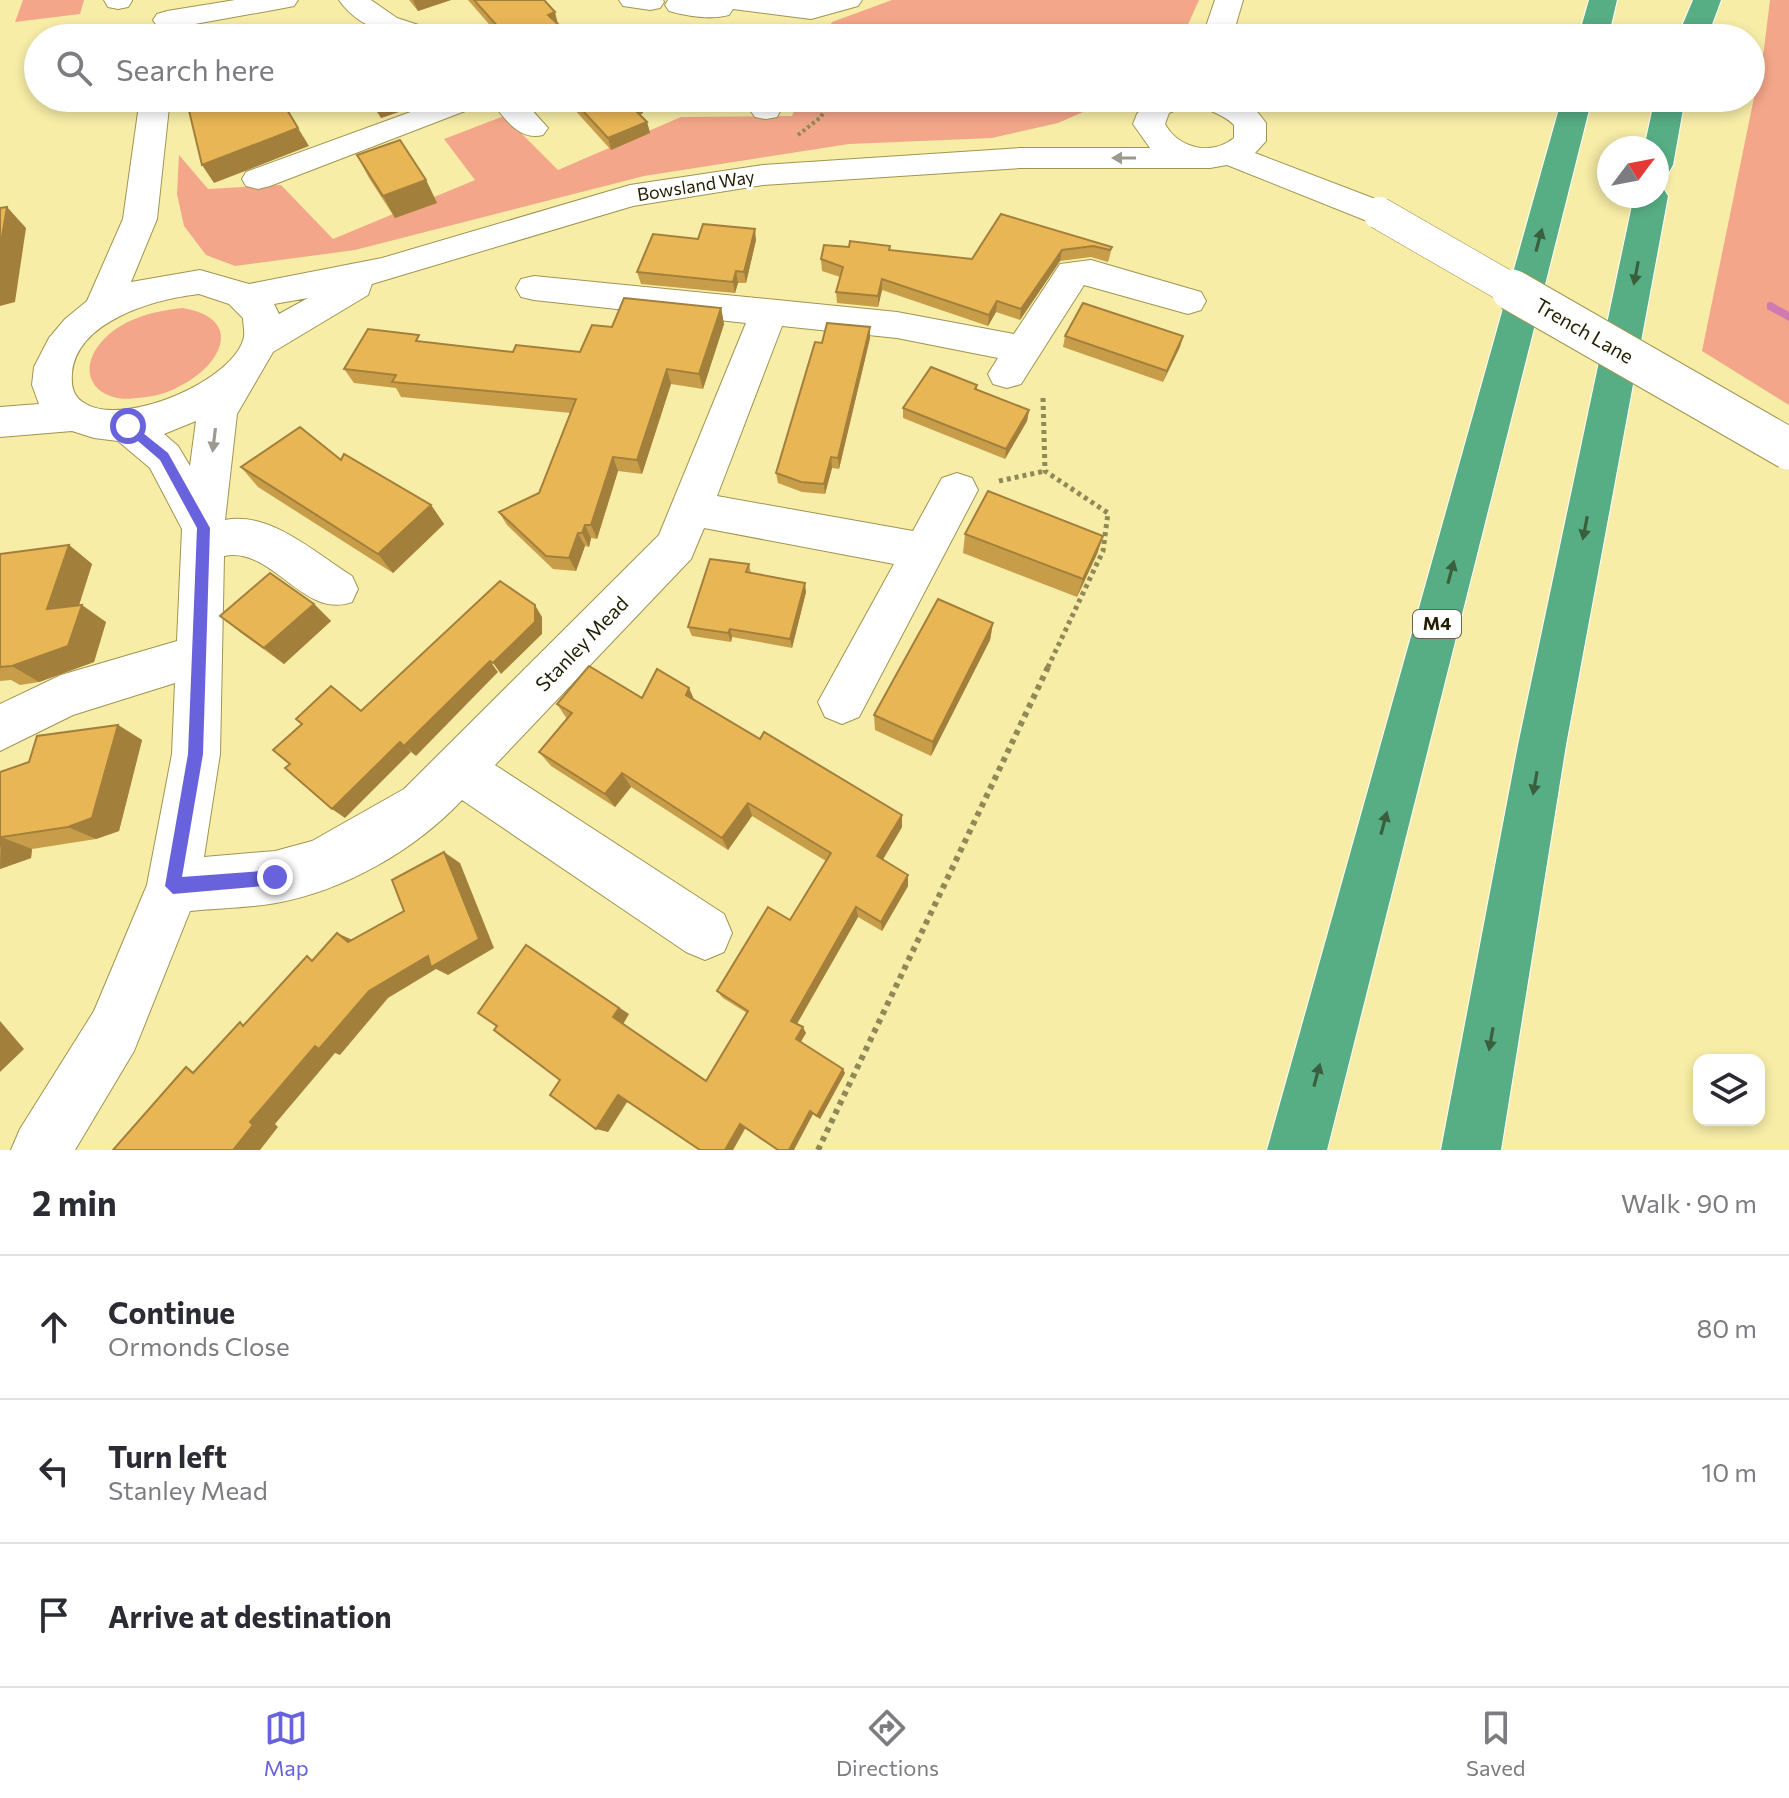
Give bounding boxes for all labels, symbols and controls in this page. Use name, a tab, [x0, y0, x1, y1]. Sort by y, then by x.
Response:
search box	[24, 24, 1765, 112]
icon: search	[52, 46, 96, 90]
text: Search here	[116, 50, 275, 87]
north arrow	[1597, 136, 1669, 208]
one-way arrow	[1111, 152, 1136, 164]
street label: Bowsland Way	[636, 165, 756, 205]
one-way arrow	[1534, 227, 1546, 252]
one-way arrow	[1629, 260, 1641, 285]
street label: Trench Lane	[1531, 292, 1638, 368]
route start	[110, 408, 146, 444]
one-way arrow	[207, 428, 220, 453]
one-way arrow	[1578, 515, 1591, 540]
one-way arrow	[1445, 560, 1457, 585]
street label: Stanley Mead	[530, 591, 633, 696]
road number: M4	[1413, 610, 1461, 638]
one-way arrow	[1529, 771, 1541, 796]
one-way arrow	[1378, 811, 1390, 836]
route end	[257, 859, 293, 895]
one-way arrow	[1484, 1027, 1496, 1052]
map controls	[1693, 1054, 1765, 1126]
button: layers	[1693, 1054, 1765, 1126]
one-way arrow	[1311, 1062, 1323, 1087]
text: 2 min	[32, 1181, 117, 1223]
text: Walk · 90 m	[1621, 1187, 1757, 1218]
text: Continue	[108, 1293, 235, 1330]
icon: ahead	[32, 1305, 76, 1349]
text: 80 m	[1697, 1312, 1757, 1343]
text: Ormonds Close	[108, 1330, 290, 1361]
text: Turn left	[108, 1437, 227, 1474]
icon: left	[32, 1449, 76, 1493]
text: 10 m	[1701, 1456, 1757, 1487]
text: Stanley Mead	[108, 1474, 268, 1505]
icon: arrive	[32, 1593, 76, 1637]
text: Arrive at destination	[108, 1597, 392, 1634]
tab: Map	[264, 1706, 309, 1781]
tab: Directions	[836, 1706, 939, 1781]
tab: Saved	[1466, 1706, 1525, 1781]

